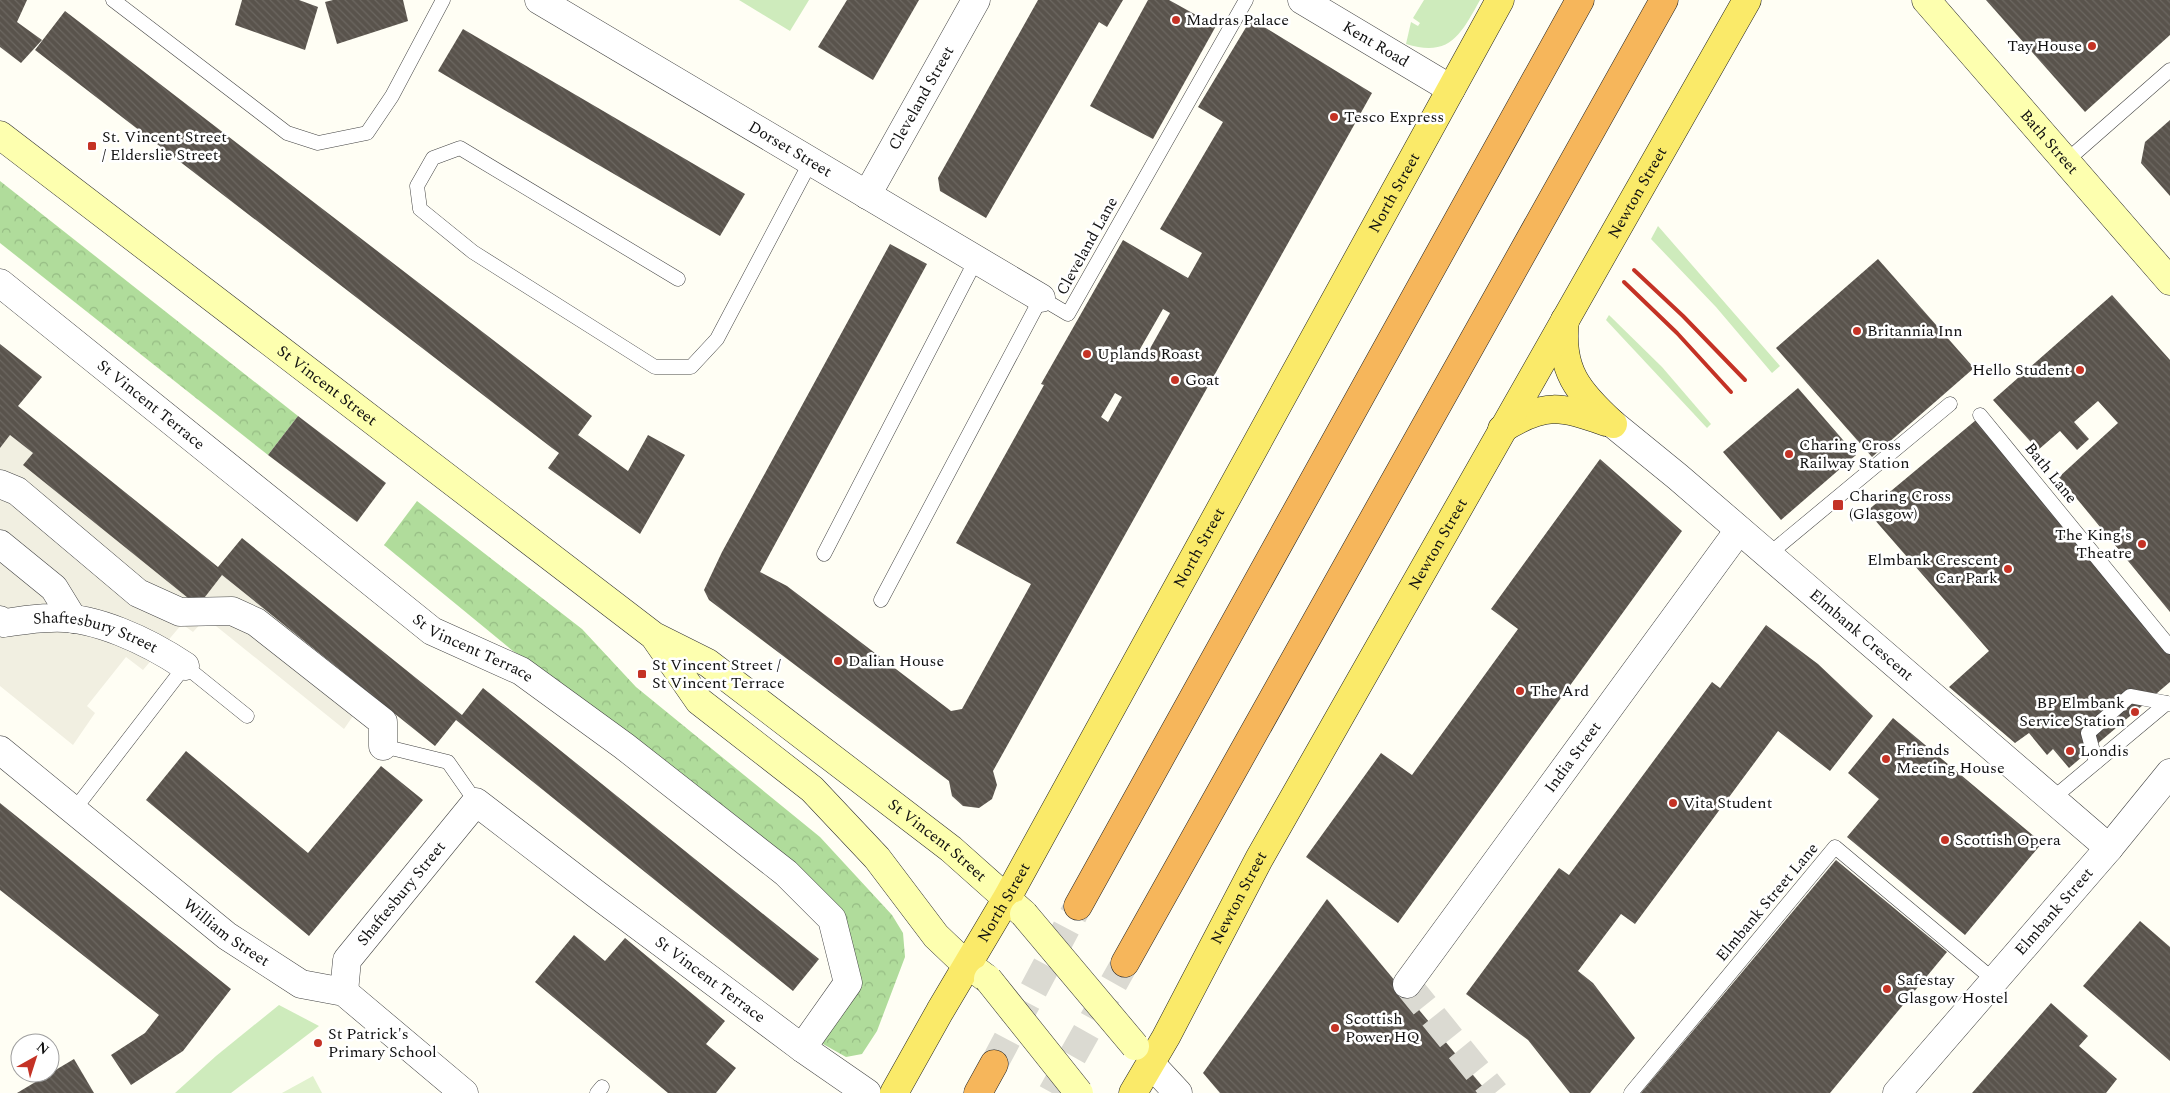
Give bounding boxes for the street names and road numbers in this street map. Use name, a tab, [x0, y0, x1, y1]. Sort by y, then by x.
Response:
street label: Kent Road	[1338, 15, 1414, 73]
street label: Cleveland Street	[882, 41, 960, 155]
street label: Bath Street	[2014, 104, 2085, 180]
street label: Dorset Street	[744, 115, 837, 183]
street label: Newton Street	[1602, 142, 1673, 243]
street label: North Street	[1362, 148, 1426, 237]
street label: Cleveland Lane	[1050, 192, 1124, 300]
street label: St Vincent Street	[272, 339, 383, 432]
street label: St Vincent Terrace	[92, 354, 210, 456]
street label: Bath Lane	[2019, 437, 2083, 509]
street label: Newton Street	[1402, 493, 1474, 594]
street label: North Street	[1167, 503, 1231, 592]
street label: Elmbank Crescent	[1804, 583, 1919, 687]
street label: Shaftesbury Street	[32, 606, 163, 660]
street label: St Vincent Terrace	[407, 608, 539, 688]
street label: India Street	[1539, 716, 1607, 798]
street label: St Vincent Street	[883, 793, 992, 888]
street label: Shaftesbury Street	[351, 836, 452, 951]
street label: Elmbank Street Lane	[1710, 837, 1824, 967]
street label: Newton Street	[1204, 846, 1273, 949]
street label: North Street	[971, 858, 1036, 947]
street label: Elmbank Street	[2009, 862, 2099, 961]
street label: William Street	[178, 893, 275, 973]
street label: St Vincent Terrace	[650, 930, 771, 1029]

